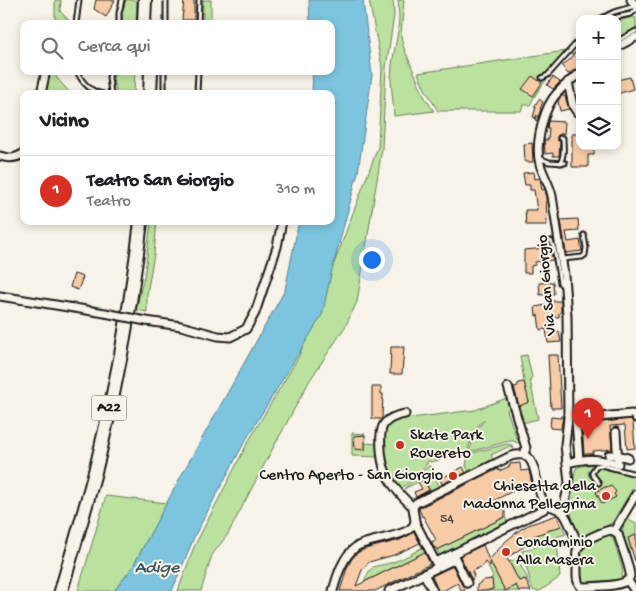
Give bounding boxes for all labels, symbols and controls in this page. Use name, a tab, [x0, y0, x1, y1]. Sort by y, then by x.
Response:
map controls	[576, 15, 621, 150]
button: +	[576, 15, 621, 60]
search box	[20, 20, 335, 75]
icon: search	[38, 34, 66, 62]
text: Cerca qui	[78, 36, 151, 59]
button: −	[576, 60, 621, 105]
button: layers	[576, 105, 621, 150]
text: Vicino	[40, 110, 89, 135]
text: Teatro San Giorgio	[87, 170, 234, 193]
text: 1	[53, 181, 59, 200]
text: 310 m	[276, 181, 315, 200]
text: Teatro	[87, 193, 131, 212]
street label: Via San Giorgio	[534, 234, 562, 337]
your location	[359, 247, 385, 273]
road number: A22	[92, 396, 126, 420]
pin: 1	[572, 398, 604, 439]
place label: Skate Park Rovereto	[410, 427, 484, 464]
marker: Skate Park Rovereto	[394, 439, 406, 451]
place label: Centro Aperto - San Giorgio	[259, 467, 443, 486]
marker: Centro Aperto - San Giorgio	[447, 470, 459, 482]
place label: Chiesetta della Madonna Pellegrina	[463, 478, 597, 515]
marker: Chiesetta della Madonna Pellegrina	[600, 490, 612, 502]
house number: 54	[440, 511, 454, 528]
place label: Condominio Alla Masera	[516, 534, 595, 571]
marker: Condominio Alla Masera	[500, 546, 512, 558]
water label: Adige	[135, 558, 180, 579]

